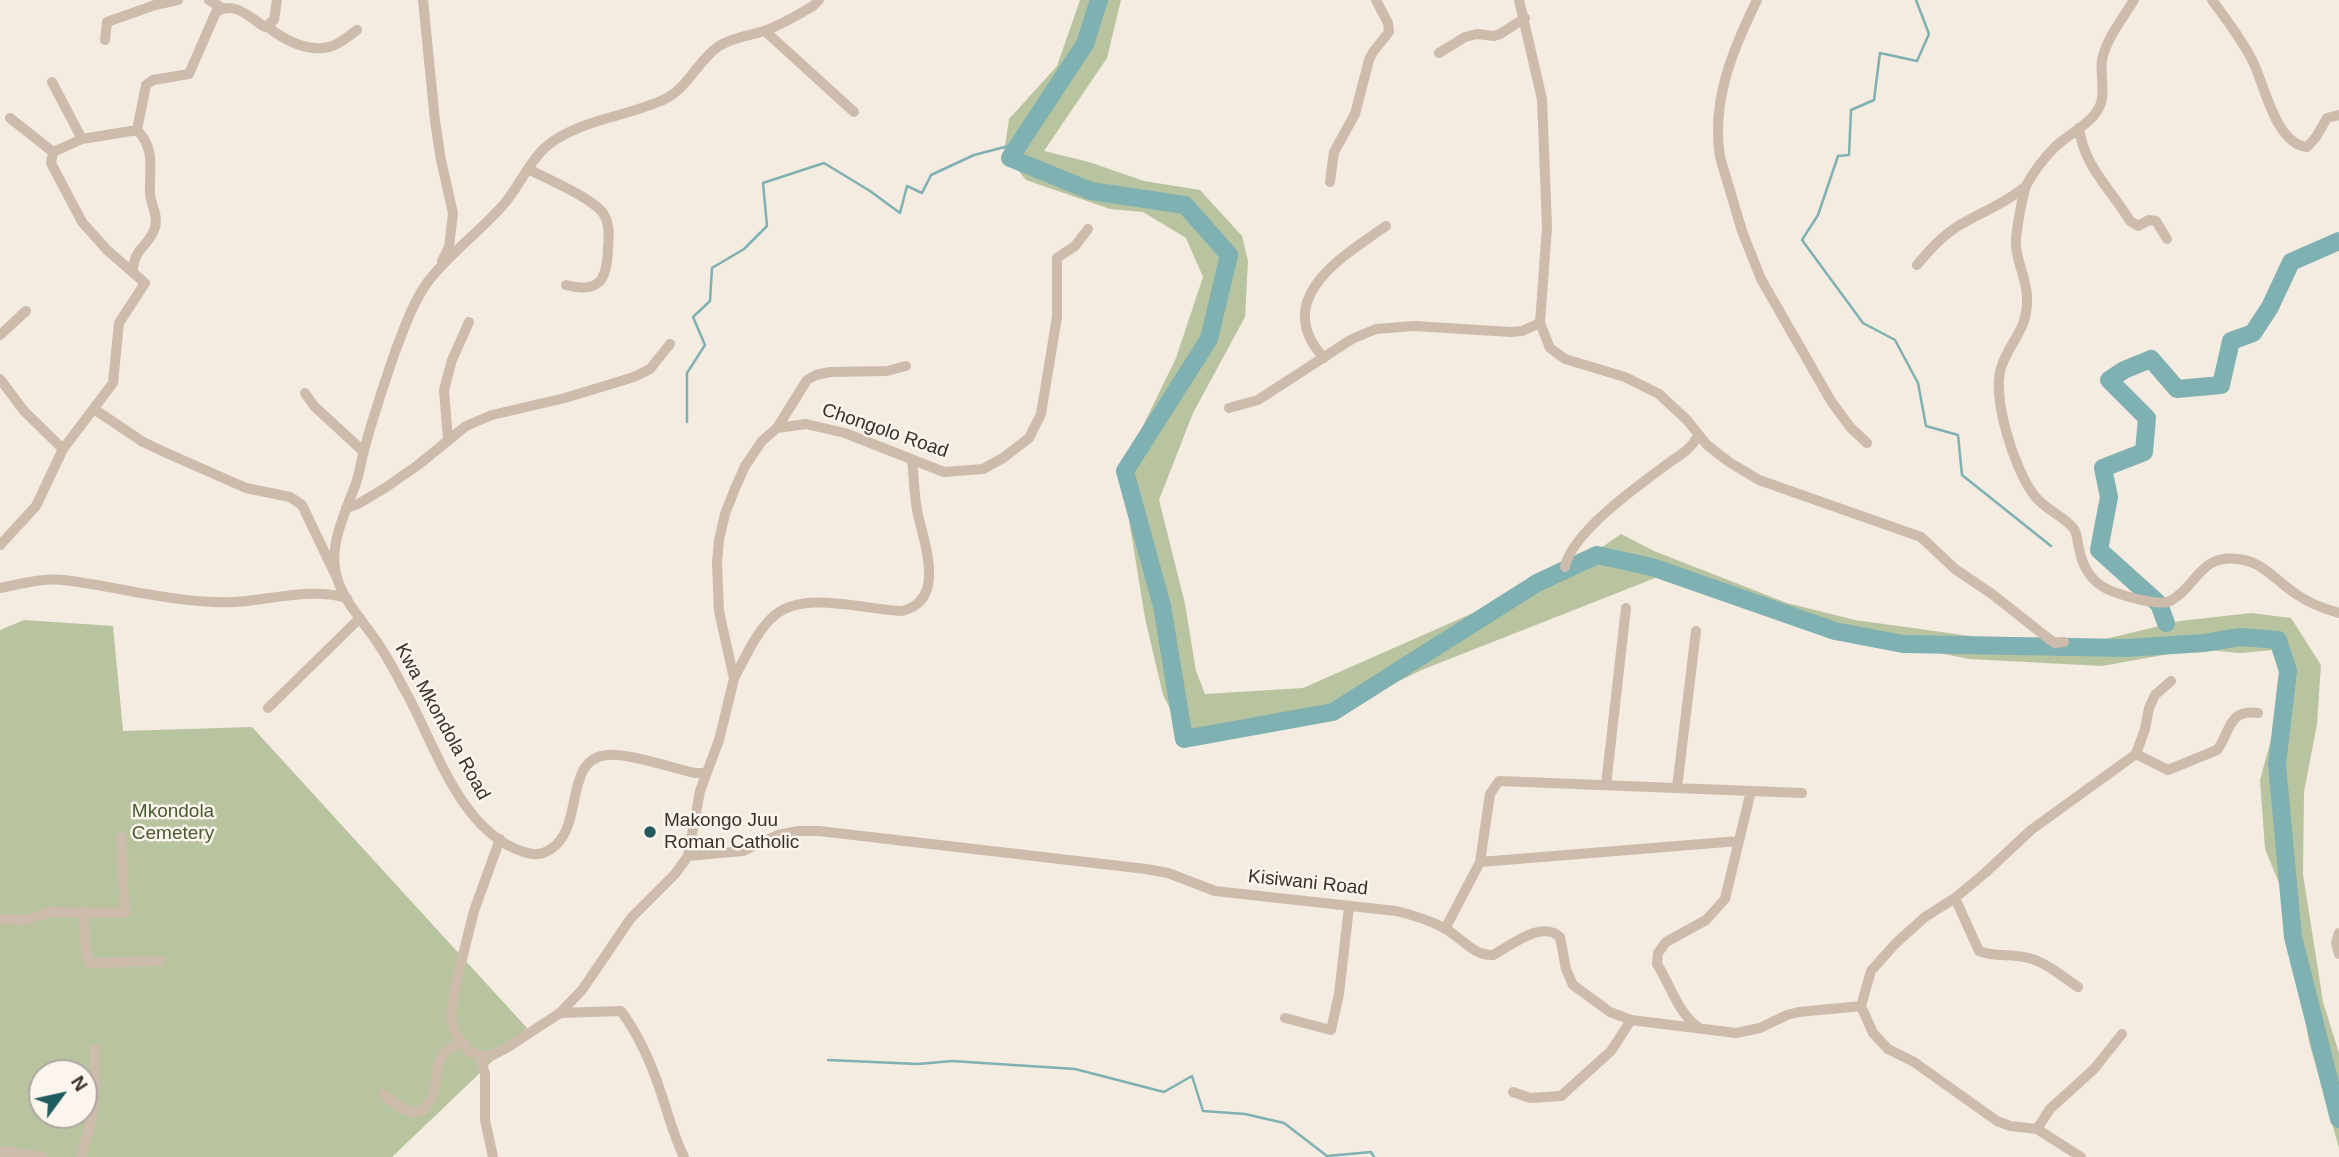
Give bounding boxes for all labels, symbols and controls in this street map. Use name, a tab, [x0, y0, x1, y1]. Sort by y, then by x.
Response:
street label: Chongolo Road	[819, 399, 951, 463]
street label: Kwa Mkondola Road	[390, 640, 494, 804]
park label: Mkondola Cemetery	[132, 801, 214, 845]
place label: Makongo Juu Roman Catholic	[664, 810, 799, 854]
marker: Makongo Juu Roman Catholic	[642, 824, 658, 840]
street label: Kisiwani Road	[1247, 865, 1369, 901]
north arrow	[28, 1059, 98, 1129]
text: N	[67, 1072, 92, 1095]

